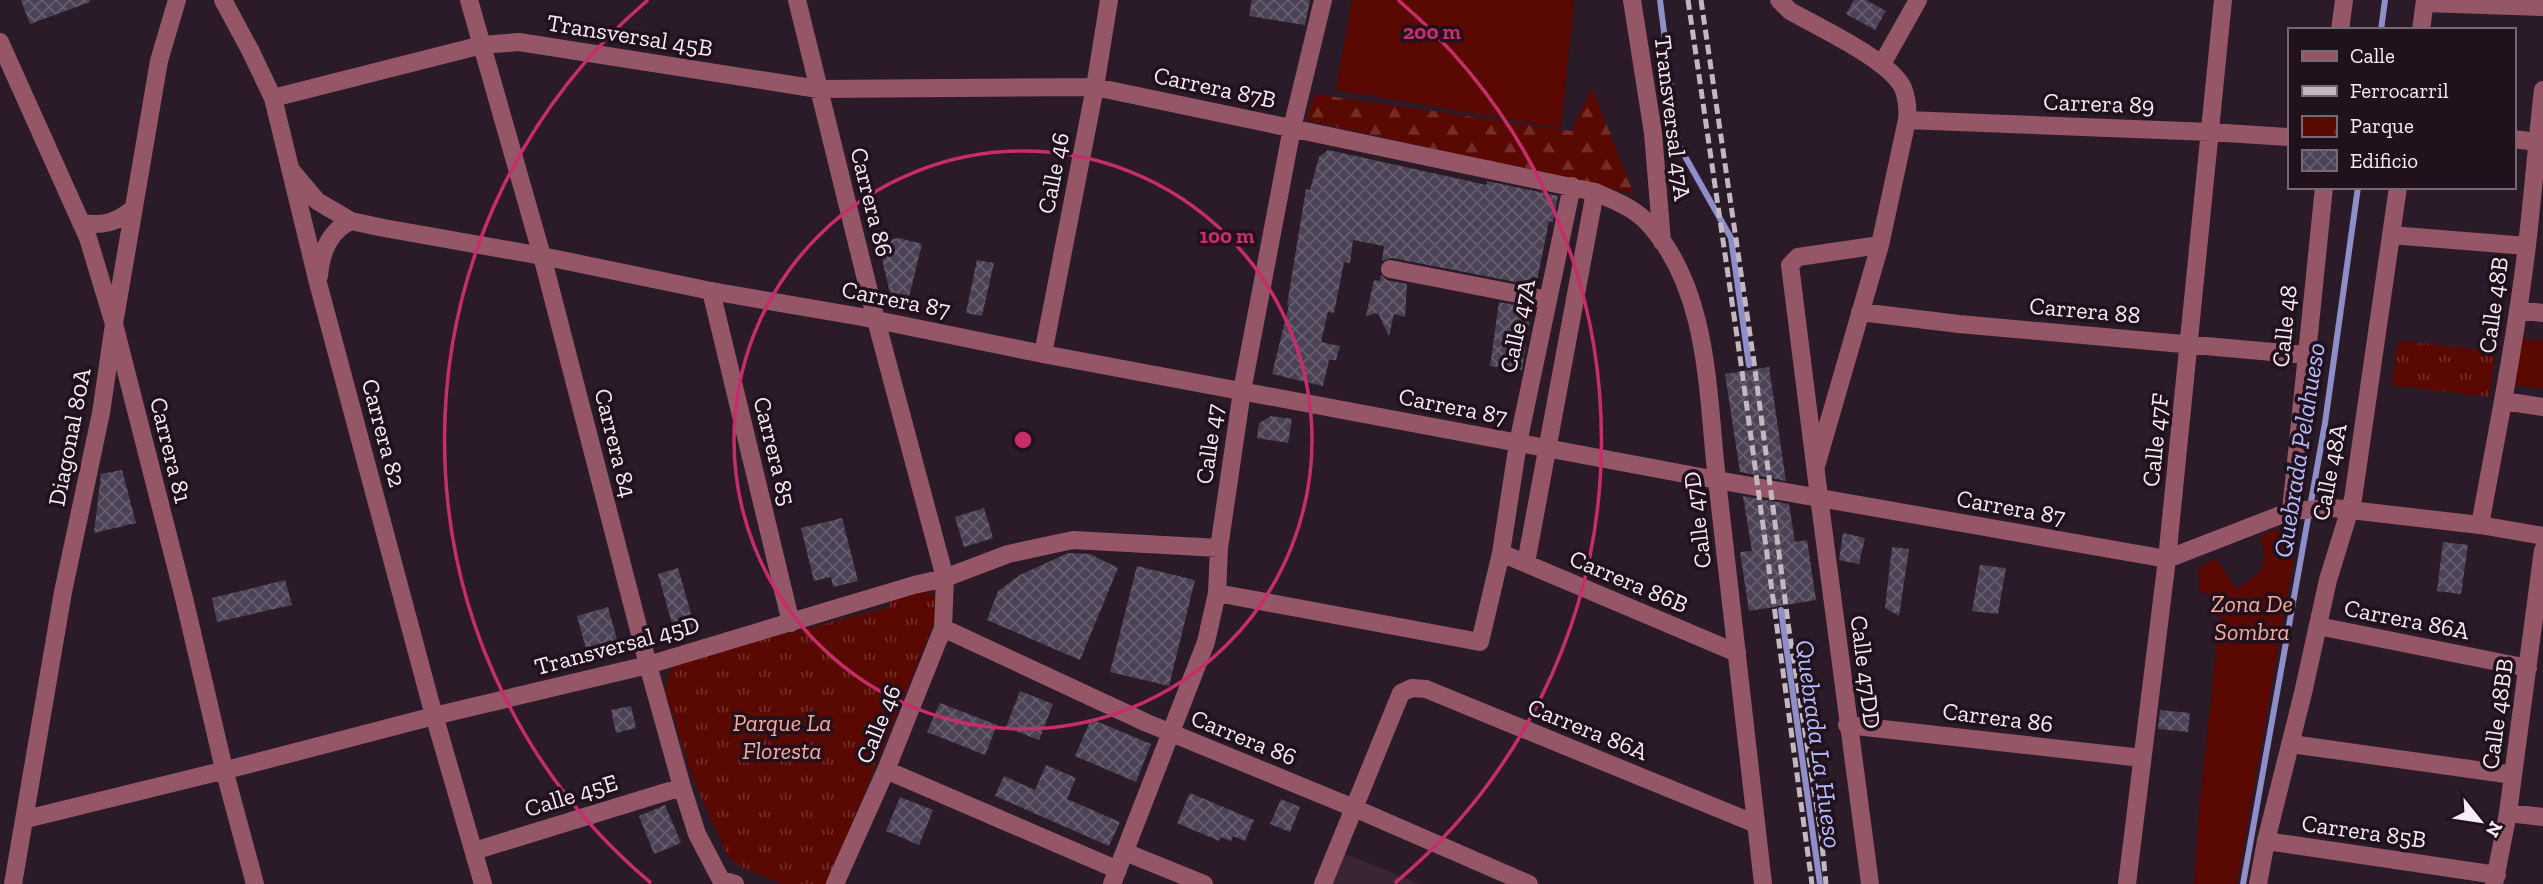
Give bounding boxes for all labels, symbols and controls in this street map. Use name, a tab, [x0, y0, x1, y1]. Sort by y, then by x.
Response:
street label: Transversal 45B	[545, 8, 715, 62]
text: 200 m	[1403, 19, 1461, 44]
legend	[2288, 28, 2515, 189]
street label: Transversal 47A	[1648, 34, 1698, 203]
text: Calle	[2350, 43, 2395, 68]
street label: Carrera 87B	[1151, 60, 1279, 114]
text: Ferrocarril	[2350, 78, 2449, 103]
street label: Carrera 89	[2043, 87, 2155, 119]
text: Parque	[2350, 113, 2414, 138]
street label: Calle 46	[1031, 130, 1075, 216]
street label: Carrera 86	[844, 144, 900, 260]
text: Edificio	[2350, 148, 2418, 173]
text: 100 m	[1200, 223, 1255, 248]
street label: Calle 48B	[2472, 255, 2514, 355]
street label: Carrera 87	[839, 274, 953, 324]
street label: Calle 47A	[1493, 276, 1541, 376]
street label: Calle 48	[2265, 283, 2303, 369]
street label: Carrera 88	[2028, 291, 2142, 329]
water label: Quebrada Pelahueso	[2266, 340, 2332, 560]
street label: Diagonal 80A	[41, 365, 97, 508]
street label: Carrera 82	[356, 376, 412, 490]
street label: Carrera 87	[1396, 381, 1510, 431]
street label: Carrera 84	[588, 385, 644, 501]
street label: Calle 47F	[2136, 392, 2174, 488]
street label: Carrera 81	[144, 394, 198, 506]
street label: Carrera 85	[748, 394, 802, 508]
street label: Calle 47	[1189, 402, 1229, 486]
street label: Calle 48A	[2305, 421, 2353, 523]
centre of rings	[1011, 428, 1035, 452]
street label: Calle 47D	[1677, 470, 1717, 570]
street label: Carrera 87	[1954, 483, 2068, 531]
street label: Carrera 86B	[1565, 543, 1693, 619]
park label: Zona De Sombra	[2211, 589, 2293, 646]
street label: Carrera 86A	[2342, 593, 2472, 645]
street label: Transversal 45D	[531, 609, 703, 681]
street label: Calle 47DD	[1845, 614, 1887, 730]
water label: Quebrada La Hueso	[1789, 638, 1849, 850]
street label: Calle 48BB	[2475, 657, 2519, 771]
street label: Calle 46	[849, 680, 907, 768]
street label: Carrera 86A	[1524, 692, 1653, 766]
street label: Carrera 86	[1941, 696, 2055, 738]
street label: Carrera 86	[1187, 703, 1301, 771]
park label: Parque La Floresta	[733, 708, 831, 765]
street label: Calle 45E	[521, 767, 621, 823]
north arrow	[2445, 786, 2515, 856]
street label: Carrera 85B	[2300, 808, 2428, 854]
text: N	[2481, 817, 2508, 841]

